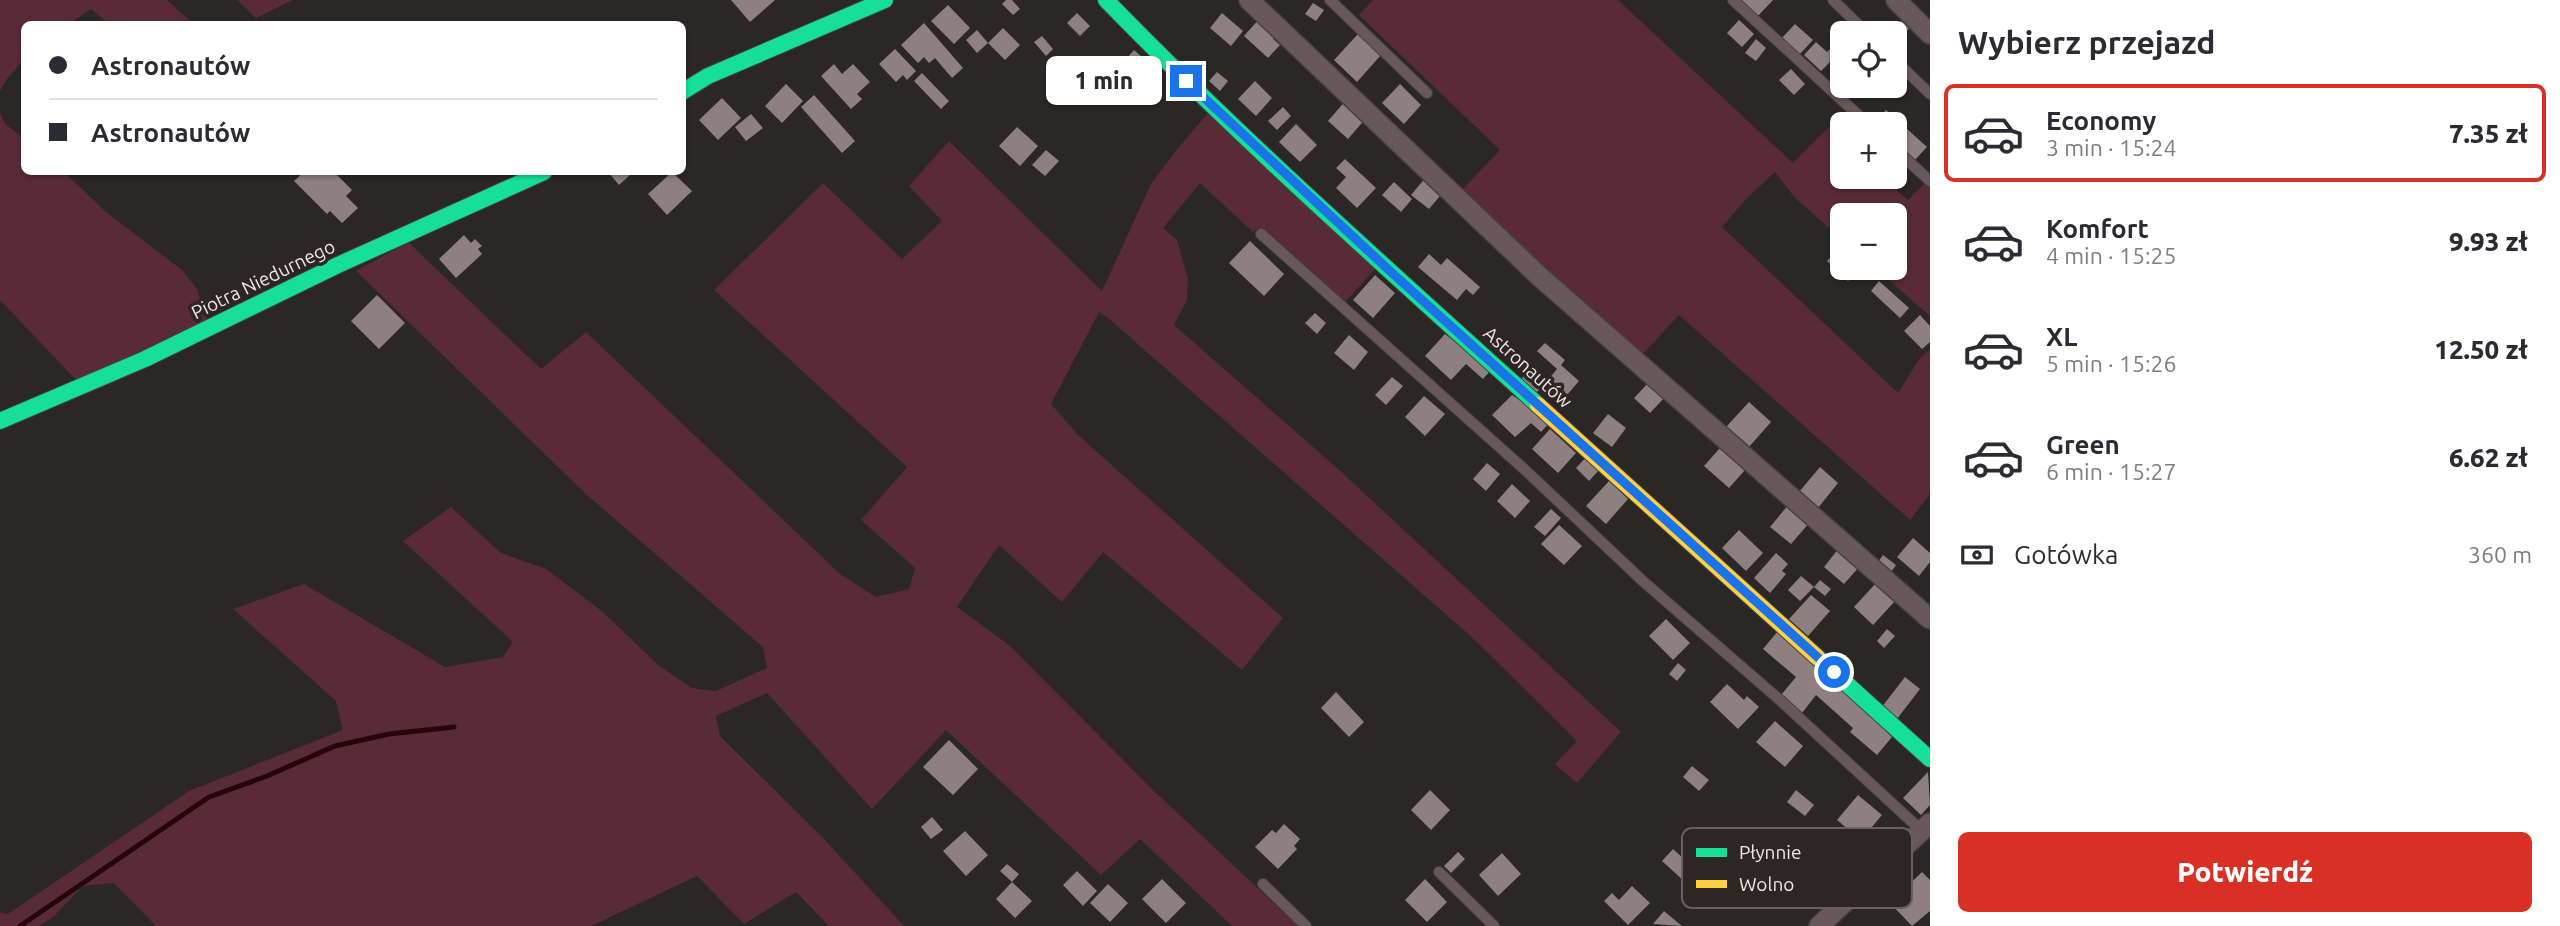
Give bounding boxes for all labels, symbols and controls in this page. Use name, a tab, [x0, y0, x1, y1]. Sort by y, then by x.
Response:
map controls	[1830, 21, 1907, 280]
button: locate	[1830, 21, 1907, 98]
text: Wybierz przejazd	[1958, 24, 2216, 60]
text: Astronautów	[91, 51, 250, 80]
callout: 1 min	[1046, 56, 1162, 106]
route end	[1170, 65, 1202, 97]
text: 1 min	[1075, 68, 1133, 93]
icon: car	[1962, 102, 2025, 165]
text: Economy	[2046, 106, 2156, 135]
button: +	[1830, 112, 1907, 189]
text: Astronautów	[91, 118, 250, 147]
text: 7.35 zł	[2449, 119, 2528, 148]
text: 3 min · 15:24	[2046, 135, 2177, 160]
button: −	[1830, 203, 1907, 280]
icon: car	[1962, 210, 2025, 273]
text: Komfort	[2046, 214, 2149, 243]
text: 9.93 zł	[2449, 227, 2528, 256]
street label: Piotra Niedurnego	[188, 235, 338, 323]
text: 4 min · 15:25	[2046, 243, 2177, 268]
icon: car	[1962, 318, 2025, 381]
street label: Astronautów	[1479, 322, 1577, 413]
text: XL	[2046, 322, 2077, 351]
text: 12.50 zł	[2434, 335, 2528, 364]
text: 5 min · 15:26	[2046, 351, 2177, 376]
icon: car	[1962, 426, 2025, 489]
text: Green	[2046, 430, 2120, 459]
text: 6.62 zł	[2449, 443, 2528, 472]
text: 6 min · 15:27	[2046, 459, 2177, 484]
icon: cash	[1958, 536, 1996, 574]
text: Gotówka	[2014, 540, 2118, 569]
text: 360 m	[2468, 542, 2532, 567]
route start	[1818, 656, 1850, 688]
legend	[1682, 828, 1912, 908]
button: Potwierdź	[1958, 832, 2532, 912]
text: Płynnie	[1739, 841, 1801, 863]
text: Wolno	[1739, 873, 1794, 895]

